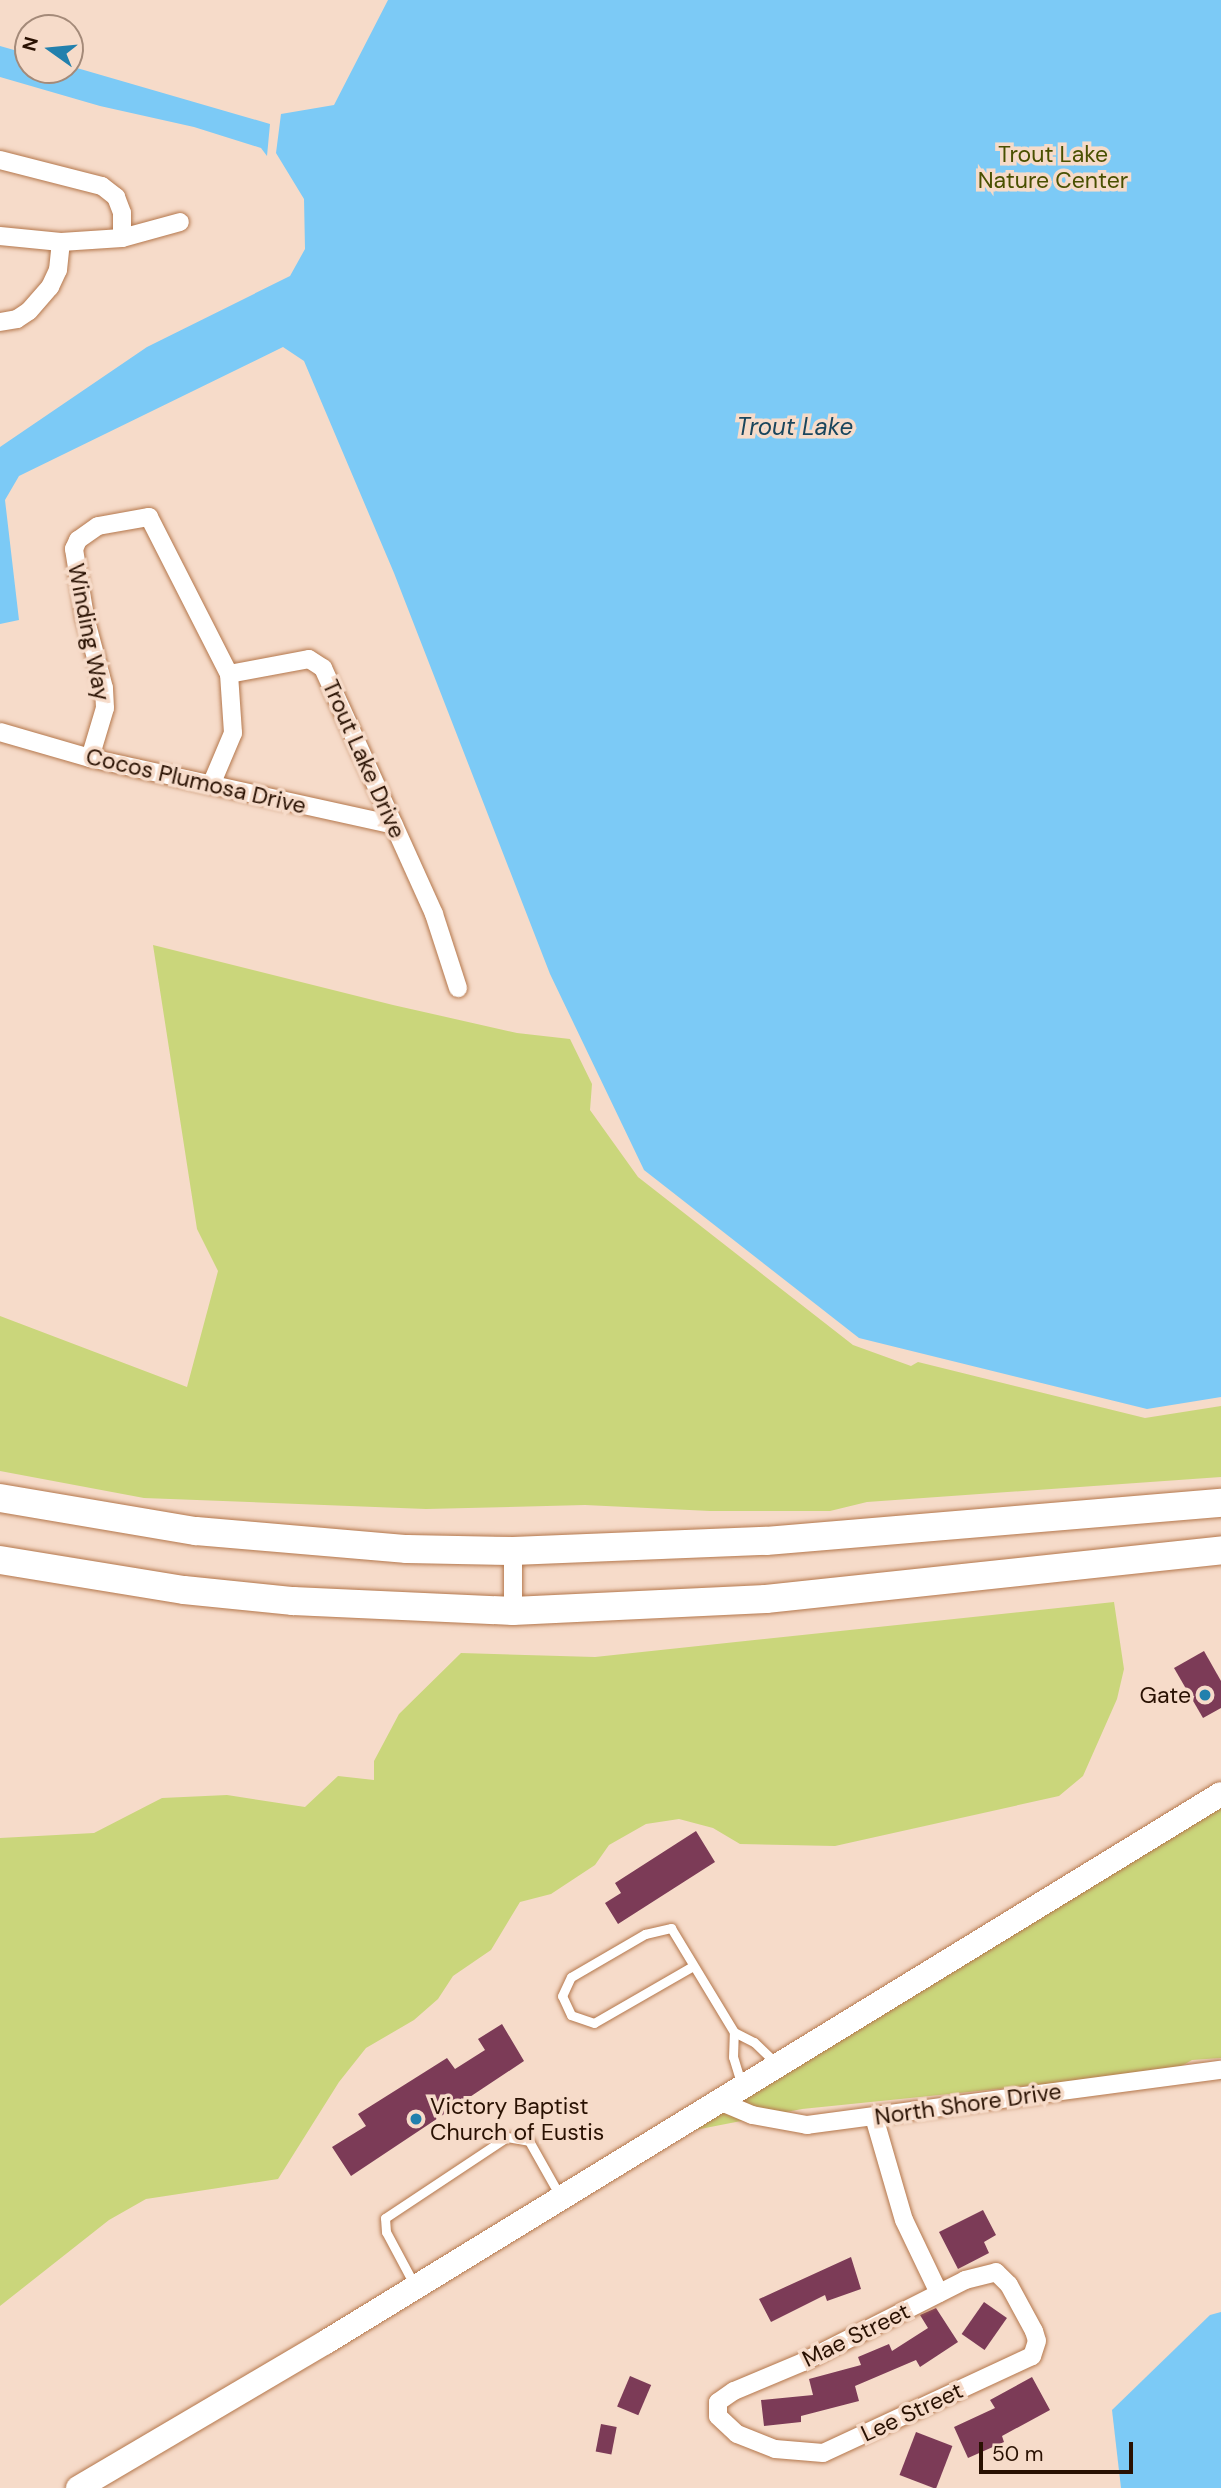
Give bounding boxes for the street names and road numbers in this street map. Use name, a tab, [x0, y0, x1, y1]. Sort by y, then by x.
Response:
street label: Winding Way	[62, 561, 116, 703]
street label: Trout Lake Drive	[317, 675, 411, 843]
street label: Cocos Plumosa Drive	[83, 742, 309, 820]
street label: North Shore Drive	[873, 2077, 1063, 2131]
street label: Mae Street	[798, 2297, 914, 2373]
street label: Lee Street	[857, 2376, 967, 2448]

